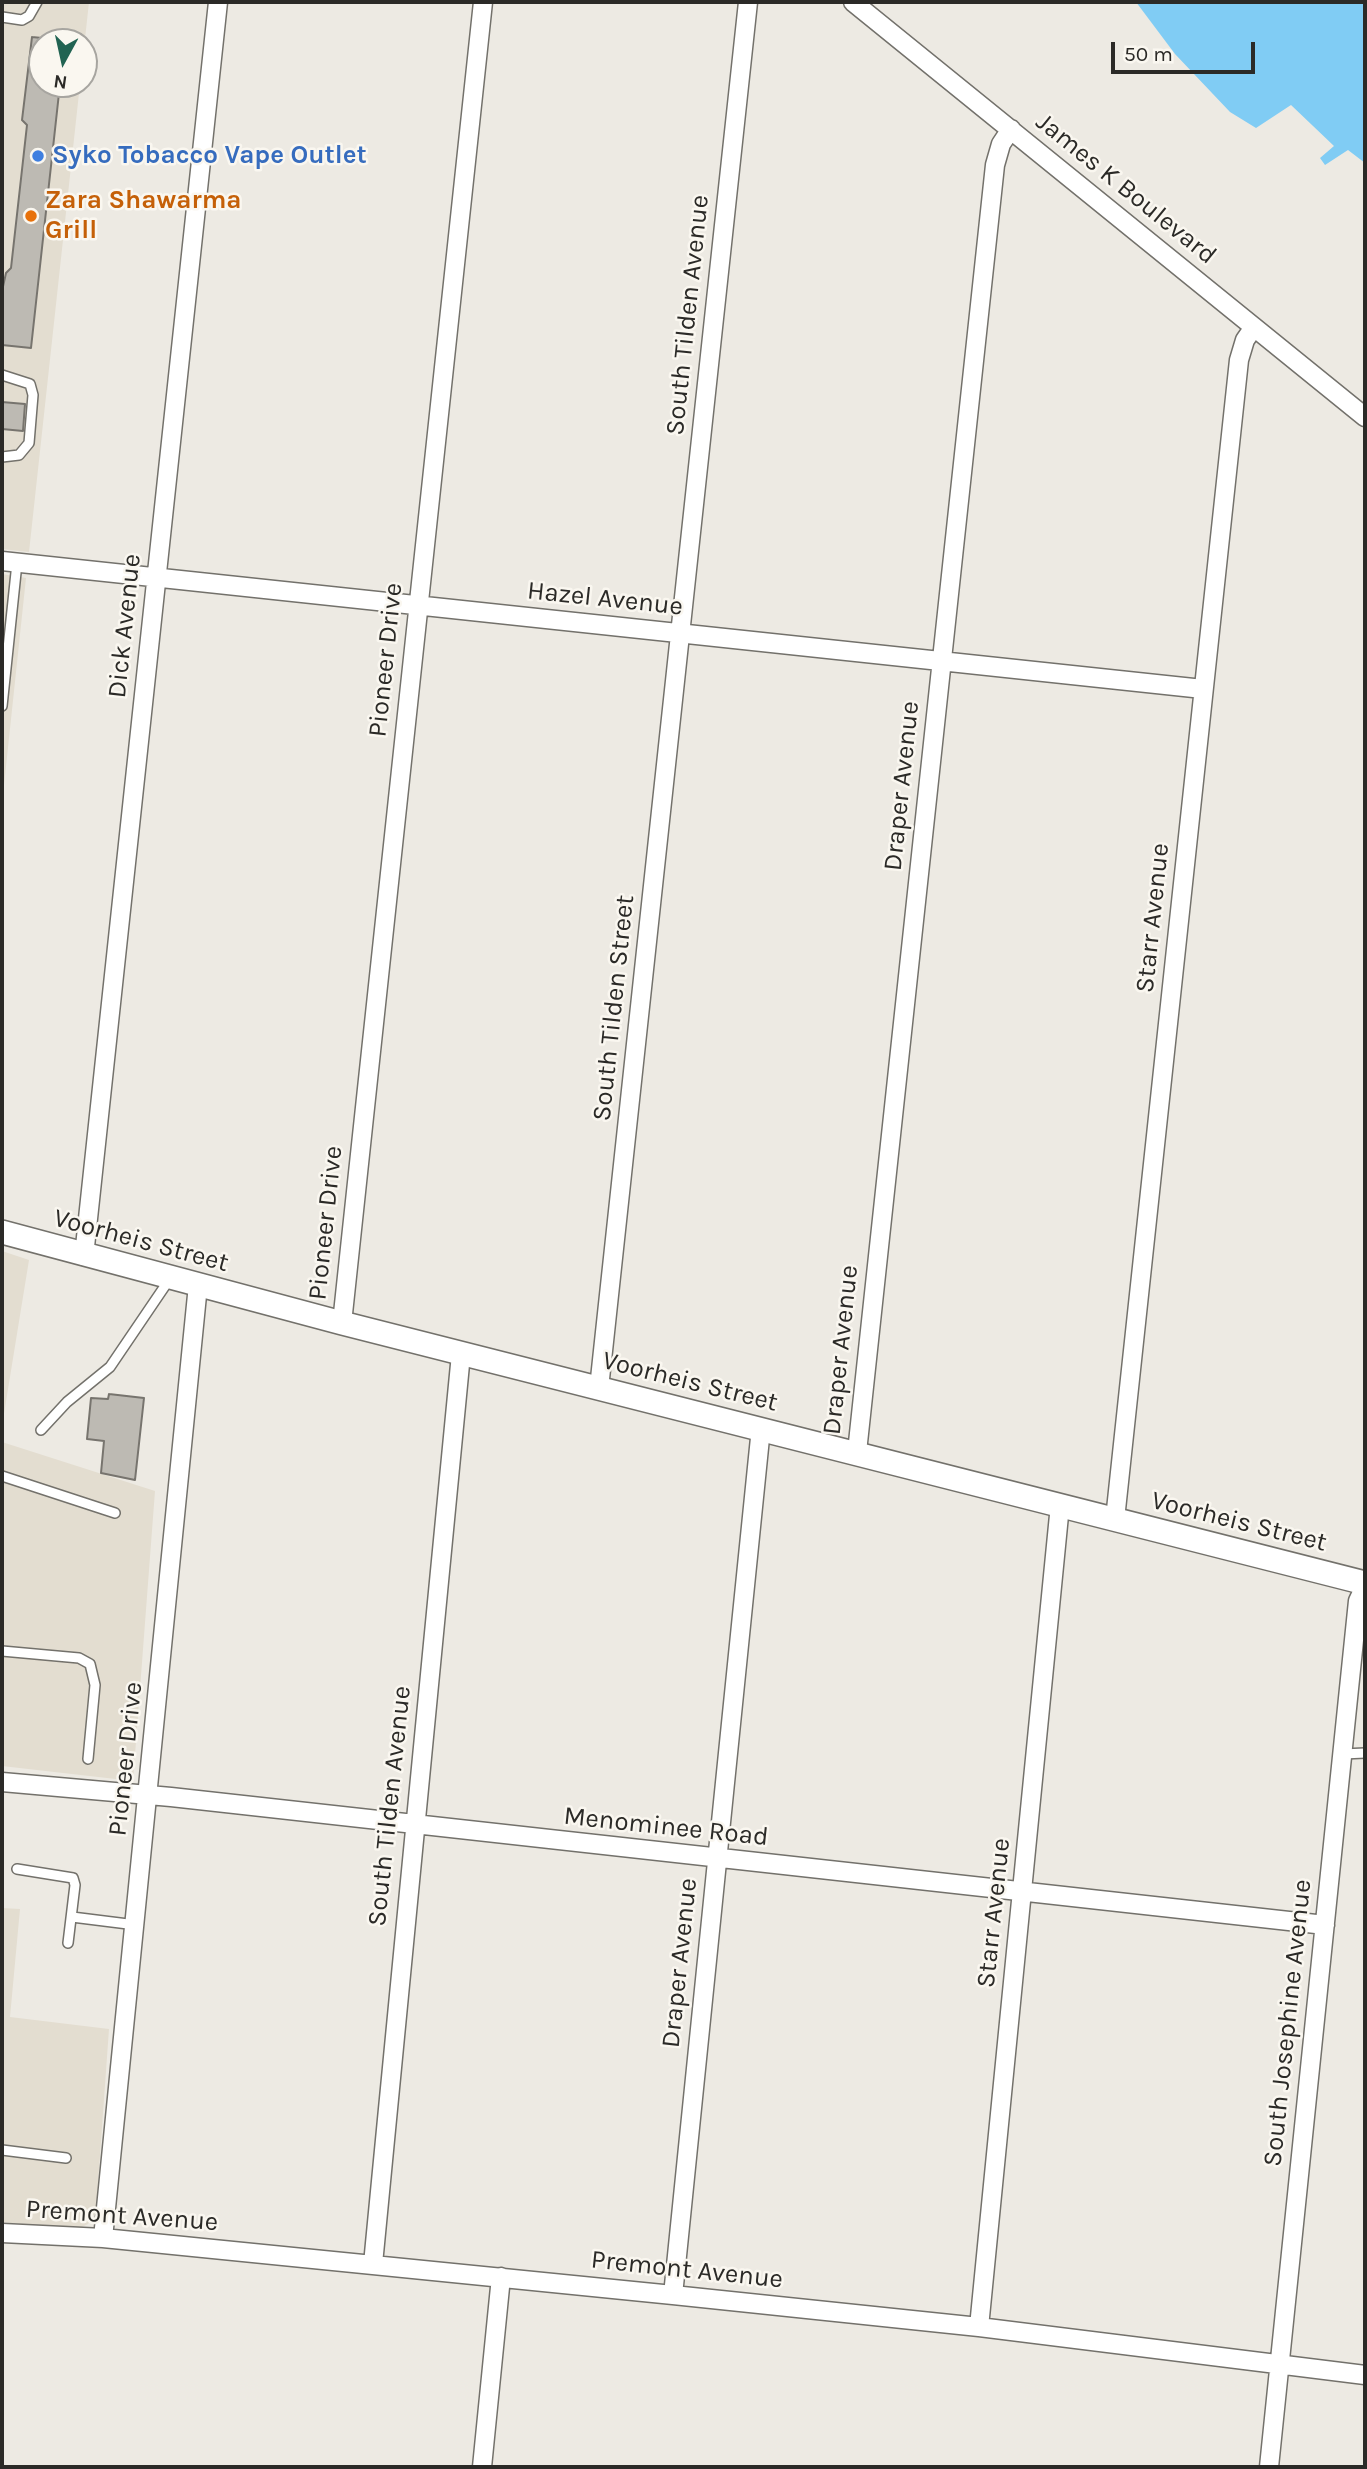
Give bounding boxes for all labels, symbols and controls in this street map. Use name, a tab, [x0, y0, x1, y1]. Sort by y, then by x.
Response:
north arrow	[28, 28, 98, 98]
scale bar	[1115, 28, 1258, 72]
text: 50 m	[1124, 42, 1173, 66]
text: N	[52, 70, 69, 94]
street label: James K Boulevard	[1029, 107, 1223, 271]
place label: Syko Tobacco Vape Outlet	[52, 140, 367, 172]
marker: Syko Tobacco Vape Outlet	[30, 148, 46, 164]
place label: Zara Shawarma Grill	[45, 185, 242, 246]
street label: South Tilden Avenue	[660, 193, 716, 437]
marker: Zara Shawarma Grill	[23, 208, 39, 224]
street label: Dick Avenue	[102, 552, 148, 700]
street label: Hazel Avenue	[526, 575, 684, 623]
street label: Pioneer Drive	[362, 581, 410, 739]
street label: Draper Avenue	[878, 700, 926, 872]
street label: Starr Avenue	[1130, 842, 1176, 994]
street label: South Tilden Street	[587, 893, 641, 1123]
street label: Pioneer Drive	[302, 1144, 350, 1302]
street label: Voorheis Street	[50, 1203, 232, 1279]
street label: Draper Avenue	[817, 1264, 865, 1436]
street label: Voorheis Street	[599, 1345, 781, 1419]
street label: Voorheis Street	[1148, 1485, 1330, 1559]
street label: Pioneer Drive	[102, 1680, 150, 1838]
street label: South Tilden Avenue	[362, 1684, 418, 1928]
street label: Menominee Road	[562, 1801, 770, 1853]
street label: Starr Avenue	[971, 1837, 1017, 1989]
street label: Draper Avenue	[656, 1877, 704, 2049]
street label: South Josephine Avenue	[1257, 1878, 1319, 2168]
street label: Premont Avenue	[25, 2194, 219, 2238]
street label: Premont Avenue	[589, 2244, 785, 2296]

